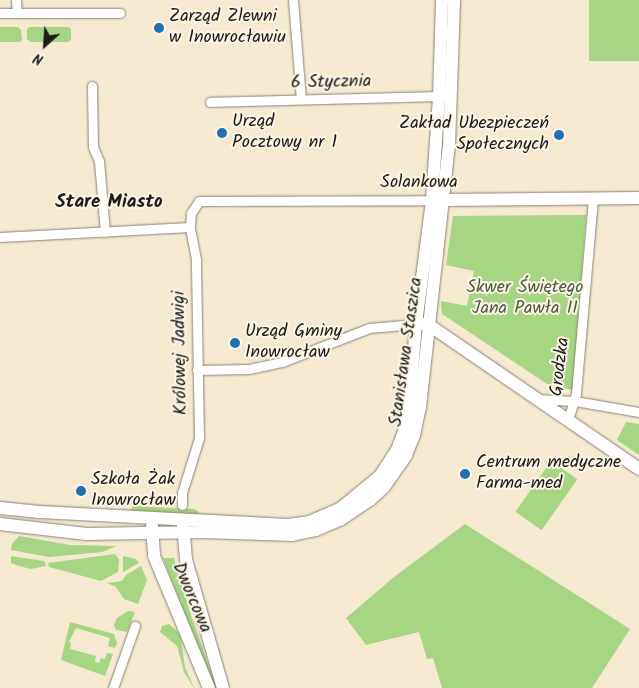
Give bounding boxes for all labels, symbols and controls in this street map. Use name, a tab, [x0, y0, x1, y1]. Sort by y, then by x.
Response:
place label: Zarząd Zlewni w Inowrocławiu	[169, 7, 286, 50]
north arrow	[20, 20, 70, 70]
marker: Zarząd Zlewni w Inowrocławiu	[153, 22, 165, 34]
text: N	[30, 47, 47, 70]
street label: 6 Stycznia	[291, 71, 371, 95]
place label: Urząd Pocztowy nr 1	[232, 112, 337, 154]
place label: Zakład Ubezpieczeń Społecznych	[399, 114, 549, 156]
marker: Urząd Pocztowy nr 1	[216, 127, 228, 139]
marker: Zakład Ubezpieczeń Społecznych	[553, 129, 565, 141]
street label: Solankowa	[380, 172, 458, 194]
district label: Stare Miasto	[55, 192, 163, 214]
street label: Stanisława Staszica	[386, 276, 428, 428]
park label: Skwer Świętego Jana Pawła II	[467, 278, 583, 320]
street label: Królowej Jadwigi	[169, 291, 193, 415]
place label: Urząd Gminy Inowrocław	[245, 322, 342, 364]
street label: Grodzka	[547, 336, 575, 398]
marker: Urząd Gminy Inowrocław	[229, 337, 241, 349]
place label: Centrum medyczne Farma-med	[476, 453, 621, 496]
marker: Centrum medyczne Farma-med	[458, 467, 472, 481]
place label: Szkoła Żak Inowrocław	[91, 470, 176, 512]
marker: Szkoła Żak Inowrocław	[75, 485, 87, 497]
street label: Dworcowa	[166, 559, 216, 637]

